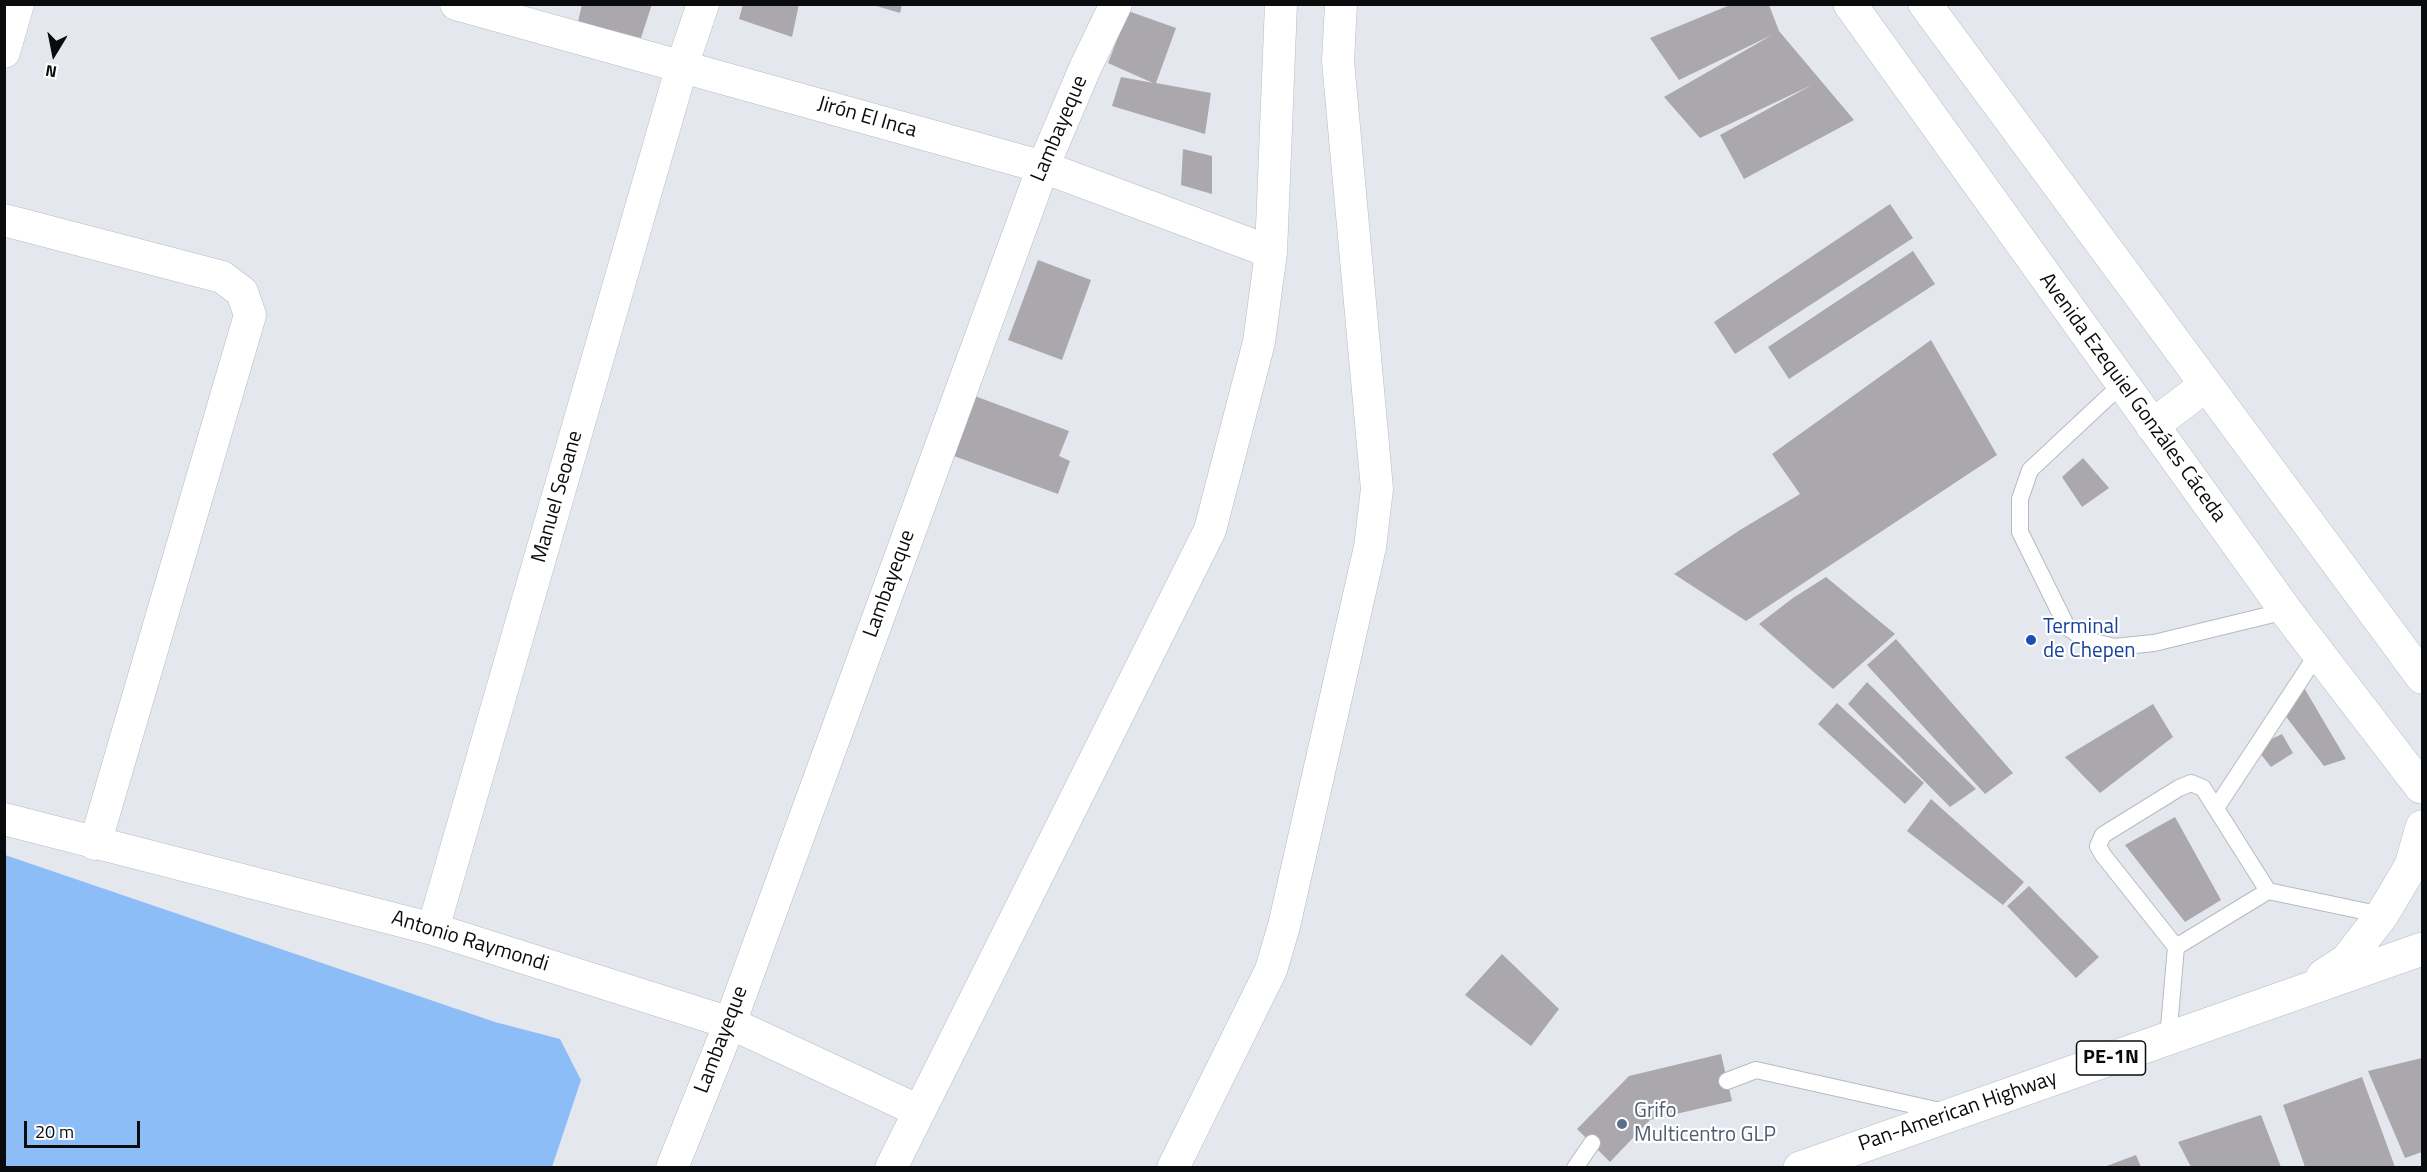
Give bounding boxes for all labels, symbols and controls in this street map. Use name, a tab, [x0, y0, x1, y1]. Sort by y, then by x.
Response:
north arrow	[24, 24, 84, 84]
text: N	[43, 59, 58, 85]
street label: Lambayeque	[1026, 72, 1094, 186]
street label: Jirón El Inca	[815, 92, 919, 144]
street label: Avenida Ezequiel Gonzáles Cáceda	[2033, 269, 2231, 527]
street label: Manuel Seoane	[527, 428, 589, 566]
street label: Lambayeque	[859, 527, 921, 641]
place label: Terminal de Chepen	[2043, 615, 2136, 665]
marker: Terminal de Chepen	[2024, 633, 2038, 647]
street label: Antonio Raymondi	[388, 906, 552, 978]
street label: Lambayeque	[690, 983, 754, 1097]
road number: PE-1N	[2076, 1041, 2146, 1075]
street label: Pan-American Highway	[1855, 1066, 2061, 1158]
place label: Grifo Multicentro GLP	[1634, 1099, 1776, 1149]
scale bar	[27, 1109, 142, 1147]
marker: Grifo Multicentro GLP	[1615, 1117, 1629, 1131]
text: 20 m	[35, 1118, 74, 1145]

